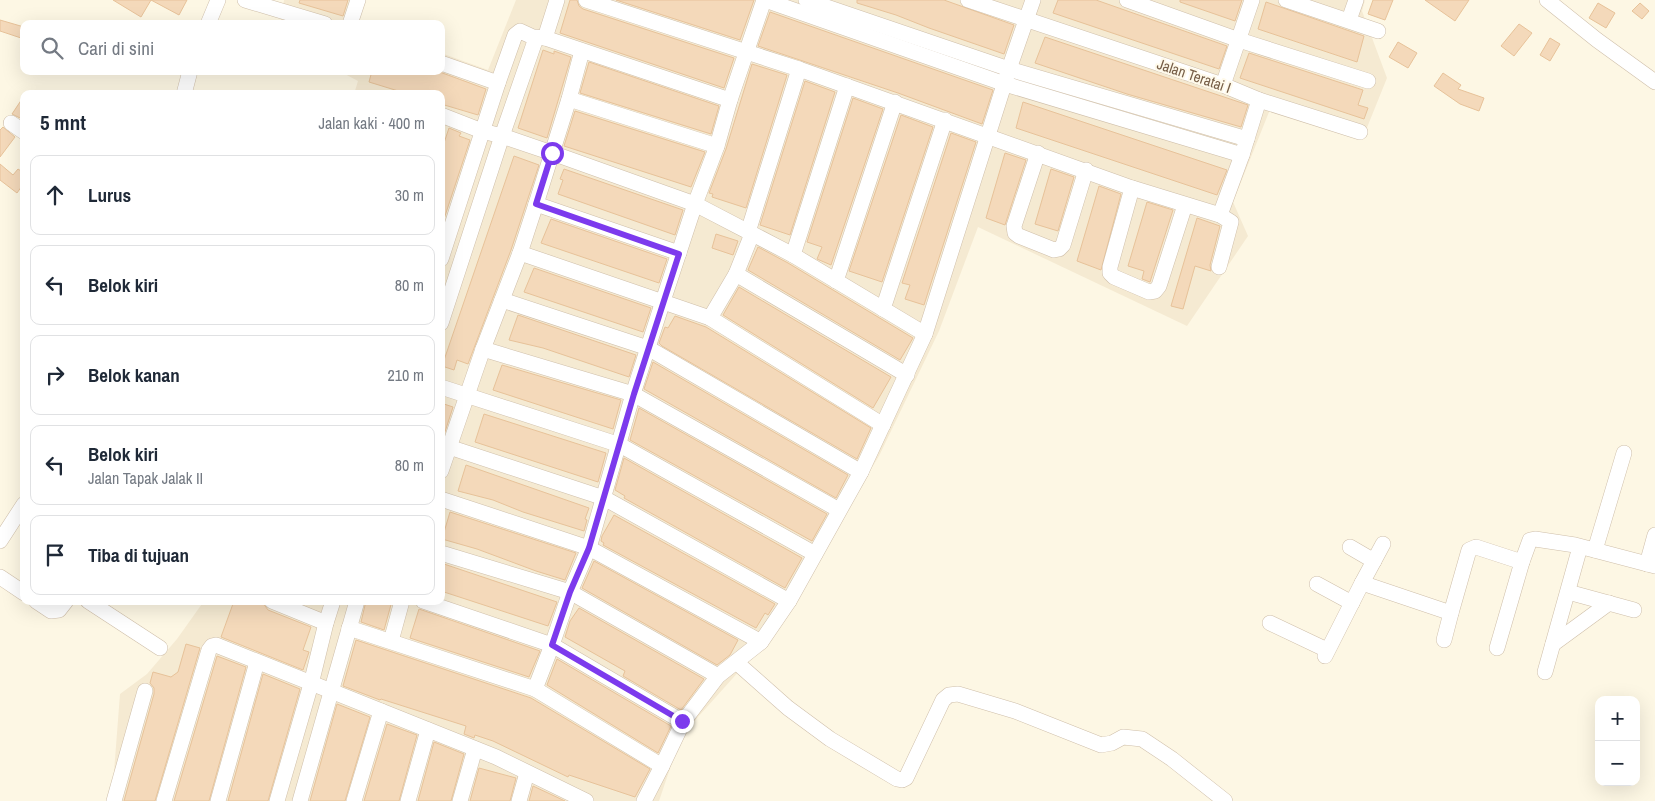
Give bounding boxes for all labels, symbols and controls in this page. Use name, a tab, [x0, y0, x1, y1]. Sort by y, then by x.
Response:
search box	[20, 20, 445, 75]
icon: search	[38, 34, 66, 62]
text: Cari di sini	[78, 35, 154, 61]
street label: Jalan Teratai I	[1154, 53, 1234, 98]
text: 5 mnt	[40, 108, 86, 137]
text: Jalan kaki · 400 m	[319, 112, 425, 134]
route start	[541, 142, 564, 165]
icon: ahead	[41, 181, 69, 209]
text: Lurus	[88, 182, 131, 208]
text: 30 m	[395, 184, 424, 206]
icon: left	[41, 271, 69, 299]
text: Belok kiri	[88, 272, 158, 298]
text: 80 m	[395, 274, 424, 296]
icon: right	[41, 361, 69, 389]
text: Belok kanan	[88, 362, 180, 388]
text: 210 m	[388, 364, 424, 386]
text: Belok kiri	[88, 441, 158, 467]
icon: left	[41, 451, 69, 479]
text: 80 m	[395, 454, 424, 476]
text: Jalan Tapak Jalak II	[88, 467, 203, 489]
icon: arrive	[41, 541, 69, 569]
text: Tiba di tujuan	[88, 542, 189, 568]
map controls	[1595, 696, 1640, 786]
button: +	[1595, 696, 1640, 741]
route end	[671, 710, 694, 733]
button: −	[1595, 741, 1640, 786]

